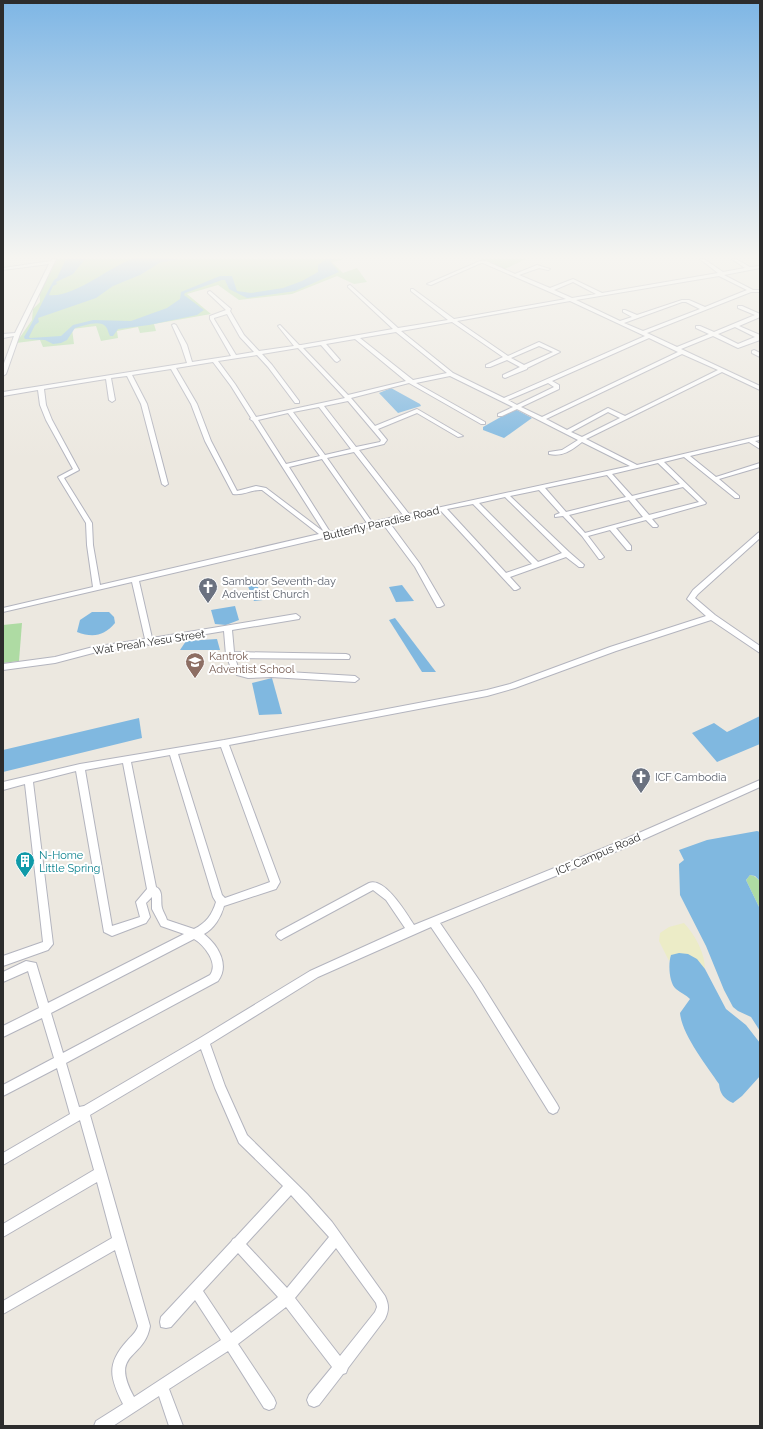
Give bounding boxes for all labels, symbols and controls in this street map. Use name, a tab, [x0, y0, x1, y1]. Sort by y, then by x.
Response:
street label: Butterfly Paradise Road	[322, 504, 441, 543]
place label: Sambuor Seventh-day Adventist Church	[222, 575, 336, 601]
church icon: Sambuor Seventh-day Adventist Church	[197, 576, 219, 604]
street label: Wat Preah Yesu Street	[92, 627, 206, 658]
place label: Kantrok Adventist School	[209, 650, 295, 676]
school or university icon: Kantrok Adventist School	[184, 651, 206, 679]
church icon: ICF Cambodia	[630, 766, 652, 794]
place label: ICF Cambodia	[655, 771, 727, 784]
street label: ICF Campus Road	[554, 831, 643, 878]
place label: N-Home Little Spring	[39, 849, 100, 875]
building icon: N-Home Little Spring	[14, 850, 36, 878]

